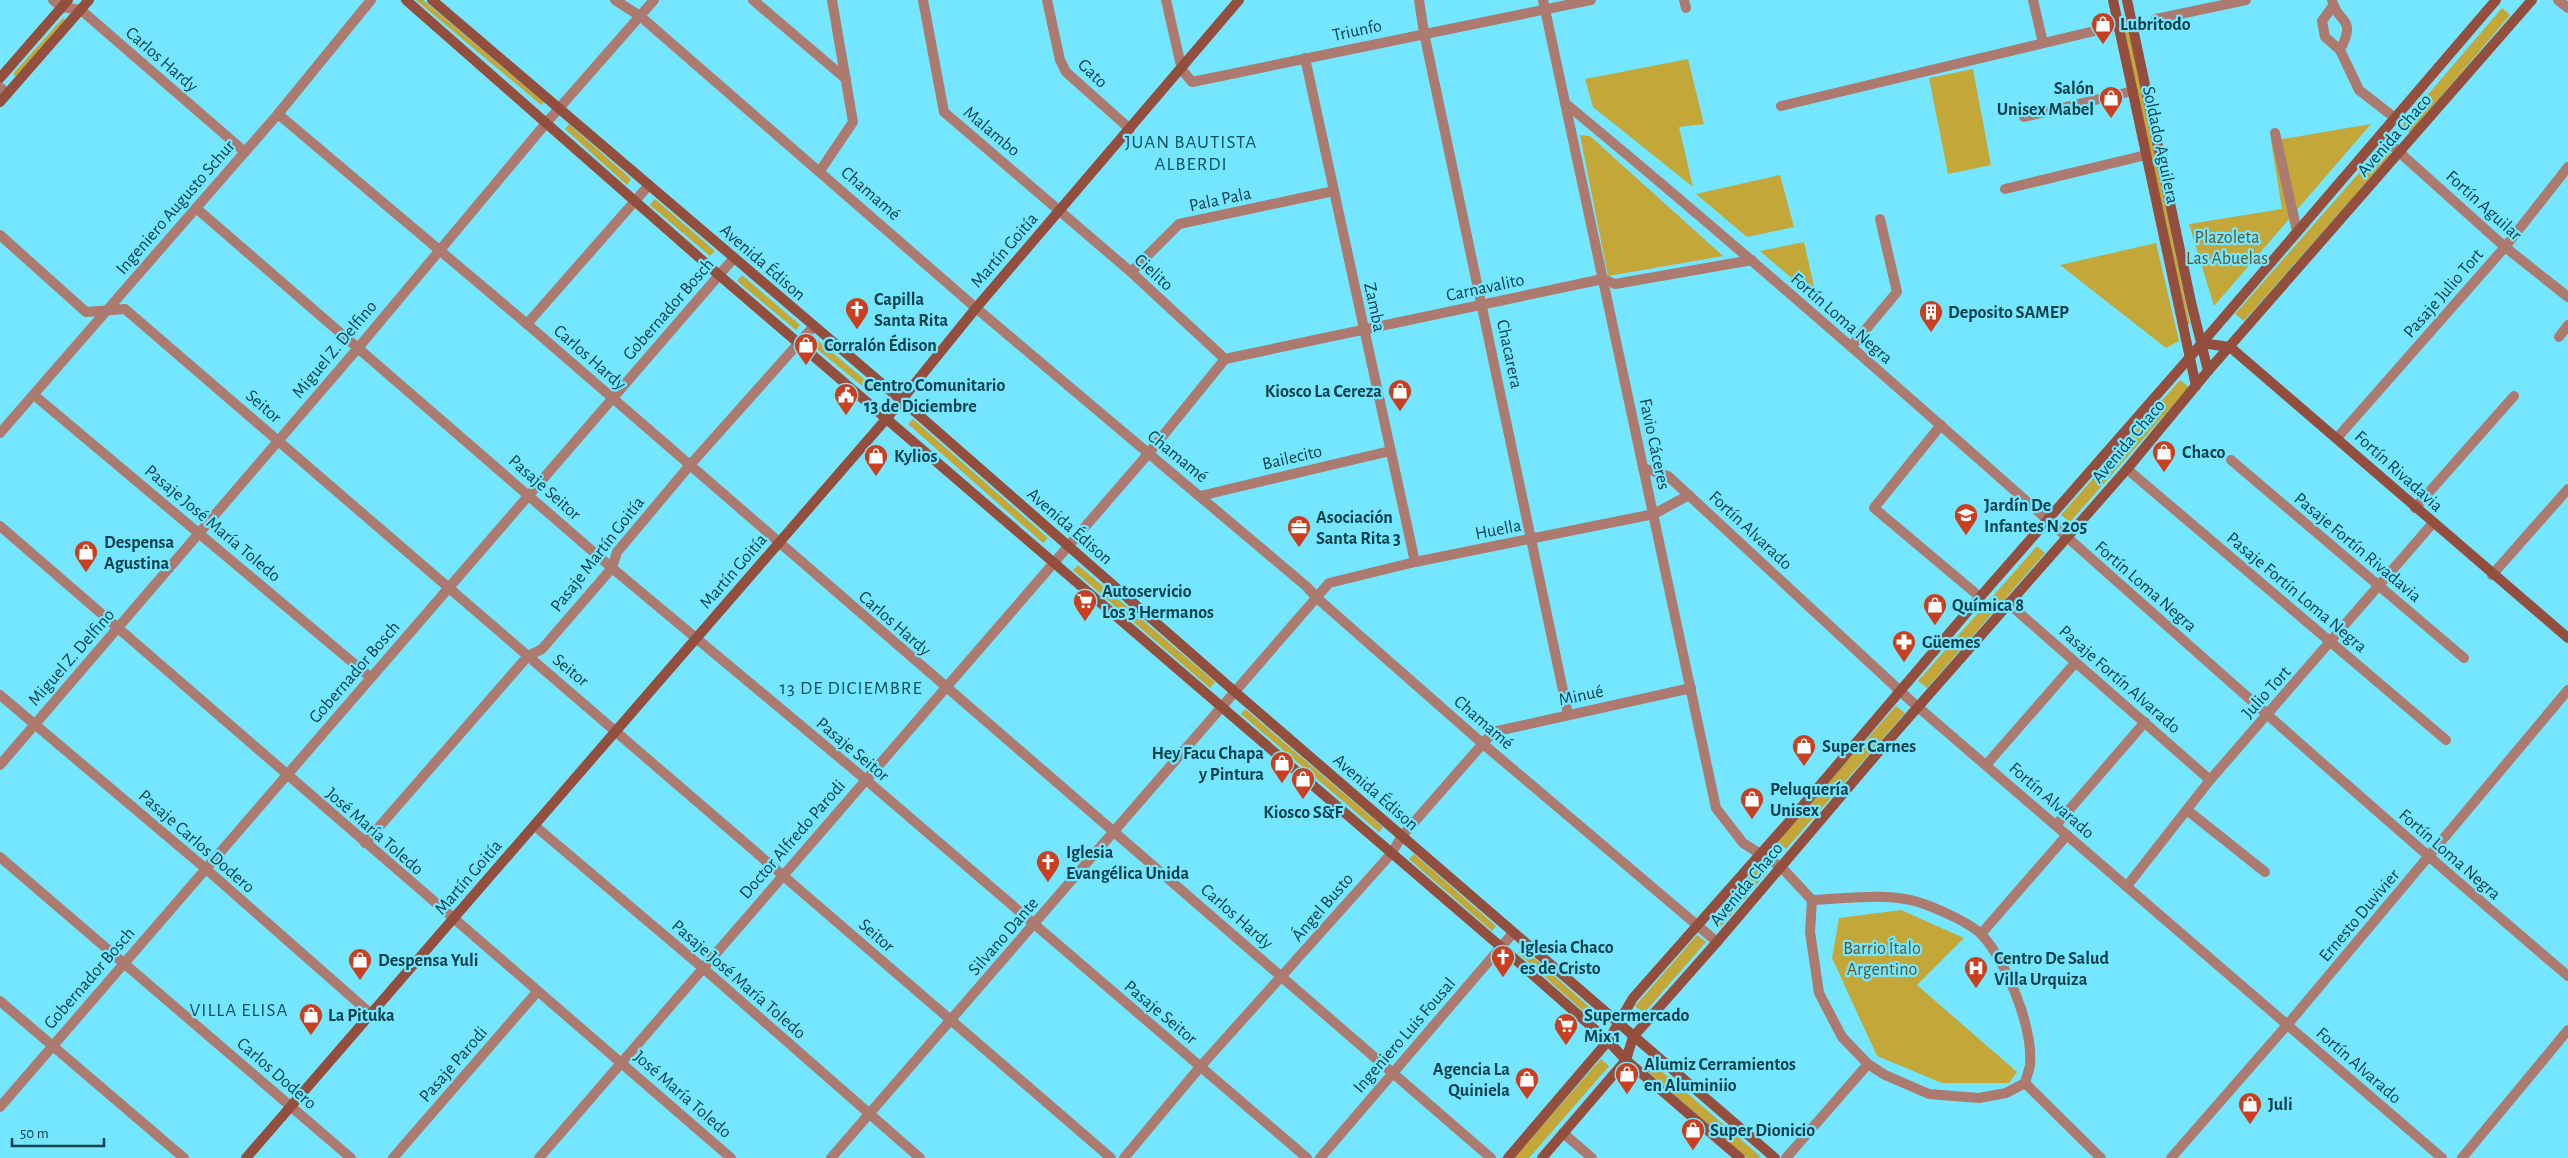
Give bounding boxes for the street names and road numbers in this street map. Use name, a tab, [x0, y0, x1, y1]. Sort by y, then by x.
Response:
street label: Triunfo	[1331, 17, 1384, 45]
street label: Carlos Hardy	[122, 24, 201, 96]
street label: Gato	[1074, 56, 1111, 92]
street label: Soldado Aguilera	[2139, 85, 2181, 206]
street label: Avenida Chaco	[2354, 91, 2435, 180]
street label: Malambo	[960, 103, 1023, 160]
street label: Ingeniero Augusto Schur	[113, 137, 239, 278]
street label: Chamamé	[837, 163, 903, 224]
street label: Fortín Aguilar	[2442, 167, 2525, 244]
street label: Pala Pala	[1188, 185, 1253, 215]
street label: Martín Goitía	[968, 210, 1042, 291]
street label: Avenida Édison	[716, 219, 810, 304]
street label: Pasaje Julio Tort	[2400, 246, 2487, 342]
street label: Cielito	[1131, 251, 1176, 295]
street label: Gobernador Bosch	[620, 255, 718, 364]
street label: Fortín Loma Negra	[1787, 270, 1896, 368]
street label: Carnavalito	[1444, 271, 1526, 305]
street label: Zamba	[1360, 281, 1388, 333]
street label: Miguel Z. Delfino	[289, 297, 381, 402]
street label: Chacarera	[1493, 318, 1525, 390]
street label: Carlos Hardy	[550, 322, 629, 394]
street label: Seitor	[242, 387, 285, 427]
street label: Avenida Chaco	[2089, 396, 2169, 487]
street label: Favio Cáceres	[1636, 397, 1672, 491]
street label: Chamamé	[1144, 427, 1211, 486]
street label: Fortín Rivadavia	[2351, 428, 2446, 516]
street label: Bailecito	[1261, 442, 1324, 474]
street label: Pasaje Seitor	[505, 452, 584, 524]
street label: Pasaje José María Toledo	[141, 462, 284, 586]
street label: Avenida Édison	[1023, 483, 1117, 568]
street label: Fortín Alvarado	[1705, 488, 1795, 574]
street label: Pasaje Fortín Rivadavia	[2290, 489, 2424, 606]
street label: Pasaje Martín Goitía	[547, 494, 648, 616]
street label: Huella	[1473, 517, 1523, 543]
street label: Pasaje Fortín Loma Negra	[2223, 529, 2370, 656]
street label: Martín Goitía	[697, 531, 771, 612]
street label: Fortín Loma Negra	[2091, 538, 2200, 636]
street label: Carlos Hardy	[855, 588, 934, 660]
street label: Miguel Z. Delfino	[25, 606, 118, 709]
street label: Gobernador Bosch	[306, 618, 404, 727]
street label: Pasaje Fortín Alvarado	[2055, 622, 2184, 737]
street label: Seitor	[549, 651, 592, 691]
street label: Julio Tort	[2239, 663, 2295, 722]
street label: Minué	[1557, 682, 1605, 709]
street label: Chamamé	[1450, 692, 1516, 753]
street label: Pasaje Seitor	[812, 714, 892, 785]
street label: Avenida Édison	[1329, 749, 1423, 834]
street label: Fortín Alvarado	[2005, 759, 2098, 843]
street label: Doctor Alfredo Parodi	[736, 777, 849, 903]
street label: José María Toledo	[322, 785, 427, 879]
street label: Pasaje Carlos Dodero	[135, 787, 258, 897]
street label: Fortín Loma Negra	[2395, 806, 2504, 904]
street label: Martín Goitía	[432, 837, 506, 918]
street label: Avenida Chaco	[1707, 839, 1787, 930]
street label: Ernesto Duvivier	[2316, 866, 2404, 965]
street label: Ángel Busto	[1286, 868, 1357, 945]
street label: Carlos Hardy	[1197, 881, 1276, 953]
street label: Silvano Dante	[965, 894, 1042, 979]
street label: Seitor	[855, 916, 898, 956]
street label: Pasaje José María Toledo	[668, 917, 809, 1043]
street label: Gobernador Bosch	[41, 924, 139, 1033]
street label: Ingeniero Luis Fousal	[1350, 975, 1459, 1097]
street label: Pasaje Seitor	[1120, 977, 1200, 1048]
street label: Pasaje Parodi	[416, 1023, 491, 1106]
street label: Fortín Alvarado	[2312, 1024, 2405, 1108]
street label: Carlos Dodero	[233, 1034, 320, 1113]
street label: José María Toledo	[630, 1048, 735, 1142]

